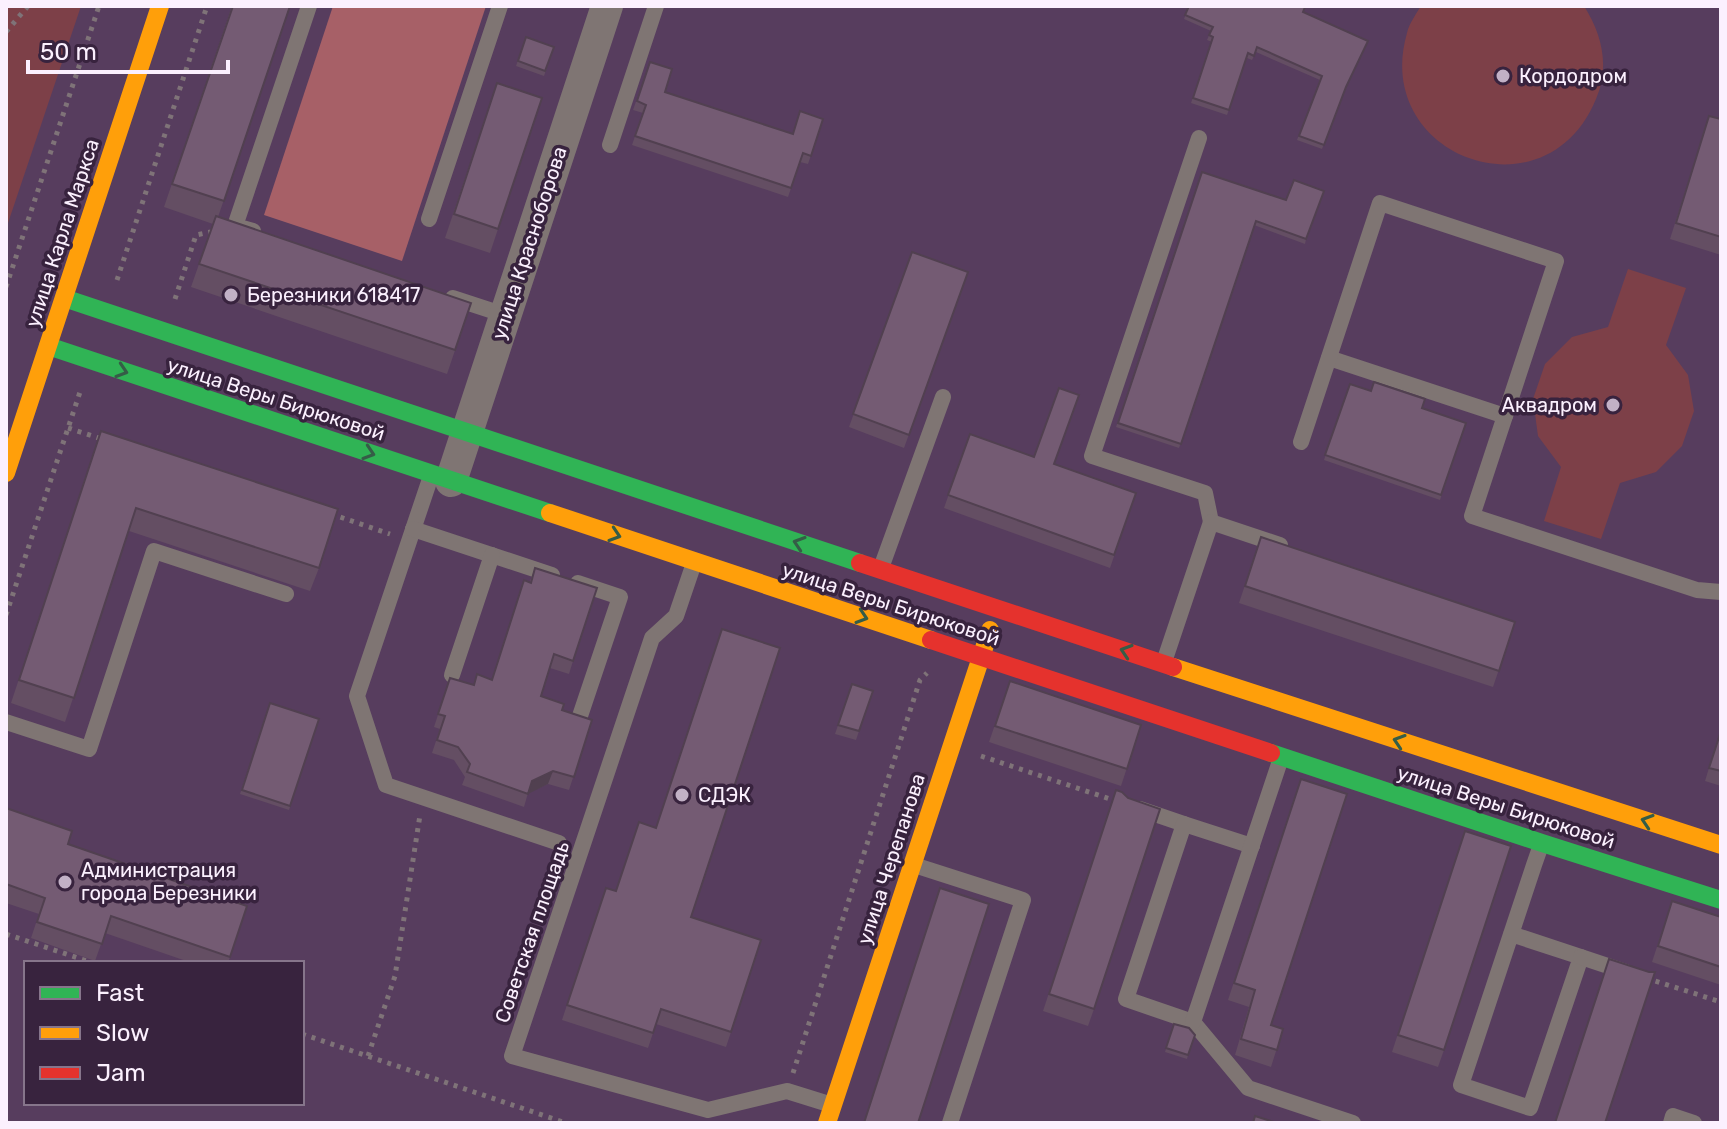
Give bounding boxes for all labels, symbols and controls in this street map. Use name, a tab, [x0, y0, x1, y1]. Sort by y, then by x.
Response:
scale bar	[28, 24, 228, 74]
text: 50 m	[40, 38, 97, 66]
place label: Кордодром	[1519, 64, 1627, 88]
marker: Кордодром	[1494, 67, 1512, 85]
street label: улица Карла Маркса	[20, 136, 104, 330]
street label: улица Красноборова	[486, 143, 572, 343]
place label: Березники 618417	[247, 283, 420, 307]
marker: Березники 618417	[222, 286, 240, 304]
street label: улица Веры Бирюковой	[164, 352, 388, 446]
one-way arrow	[115, 362, 128, 378]
place label: Аквадром	[1502, 393, 1597, 417]
marker: Аквадром	[1604, 396, 1622, 414]
one-way arrow	[361, 444, 375, 460]
one-way arrow	[608, 526, 622, 542]
one-way arrow	[793, 536, 807, 552]
street label: улица Веры Бирюковой	[779, 557, 1003, 651]
one-way arrow	[854, 608, 868, 624]
one-way arrow	[1119, 645, 1133, 661]
one-way arrow	[1393, 735, 1407, 751]
street label: улица Веры Бирюковой	[1394, 760, 1618, 854]
street label: улица Черепанова	[852, 770, 930, 948]
place label: СДЭК	[698, 783, 751, 807]
marker: СДЭК	[673, 786, 691, 804]
one-way arrow	[1640, 814, 1654, 830]
street label: Советская площадь	[490, 838, 574, 1026]
place label: Администрация города Березники	[81, 858, 257, 905]
marker: Администрация города Березники	[56, 873, 74, 891]
legend	[24, 961, 304, 1105]
text: Fast	[96, 979, 144, 1007]
text: Slow	[96, 1019, 149, 1047]
text: Jam	[96, 1059, 146, 1087]

